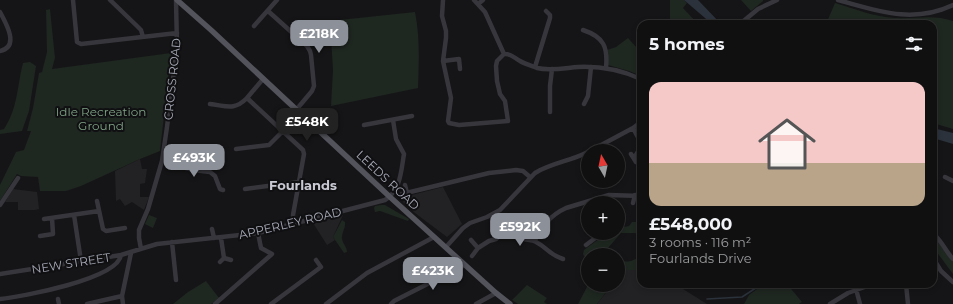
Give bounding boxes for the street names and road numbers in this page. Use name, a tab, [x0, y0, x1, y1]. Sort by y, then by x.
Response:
street label: CROSS ROAD	[160, 37, 184, 121]
street label: LEEDS ROAD	[353, 147, 423, 213]
street label: APPERLEY ROAD	[237, 204, 343, 242]
street label: NEW STREET	[30, 249, 112, 277]

